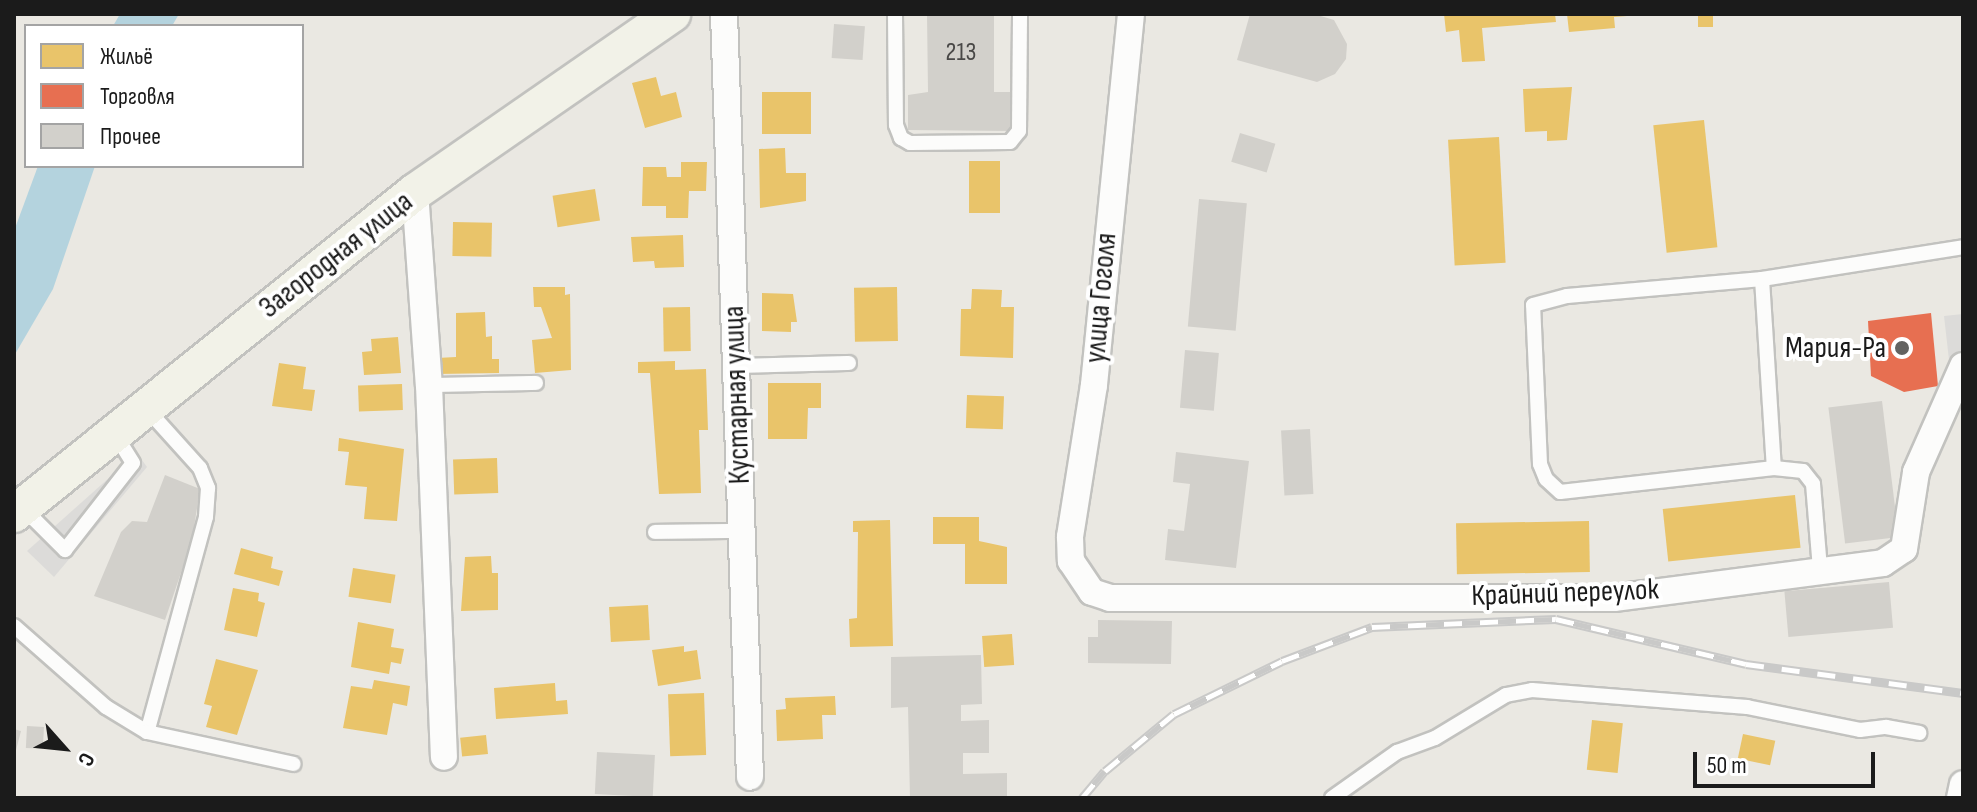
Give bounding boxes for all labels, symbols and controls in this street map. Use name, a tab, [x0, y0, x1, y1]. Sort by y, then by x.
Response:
legend	[24, 24, 304, 168]
house number: 213	[946, 37, 976, 69]
text: Жильё	[100, 42, 153, 71]
text: Торговля	[100, 82, 175, 111]
text: Прочее	[100, 122, 161, 151]
street label: Загородная улица	[252, 184, 420, 326]
street label: улица Гоголя	[1077, 231, 1125, 365]
street label: Кустарная улица	[716, 305, 758, 485]
place label: Мария-Ра	[1785, 330, 1886, 366]
marker: Мария-Ра	[1893, 339, 1911, 357]
street label: Крайний переулок	[1471, 572, 1659, 614]
north arrow	[24, 708, 104, 788]
scale bar	[1697, 736, 1879, 786]
text: С	[71, 748, 100, 770]
text: 50 m	[1707, 751, 1747, 780]

